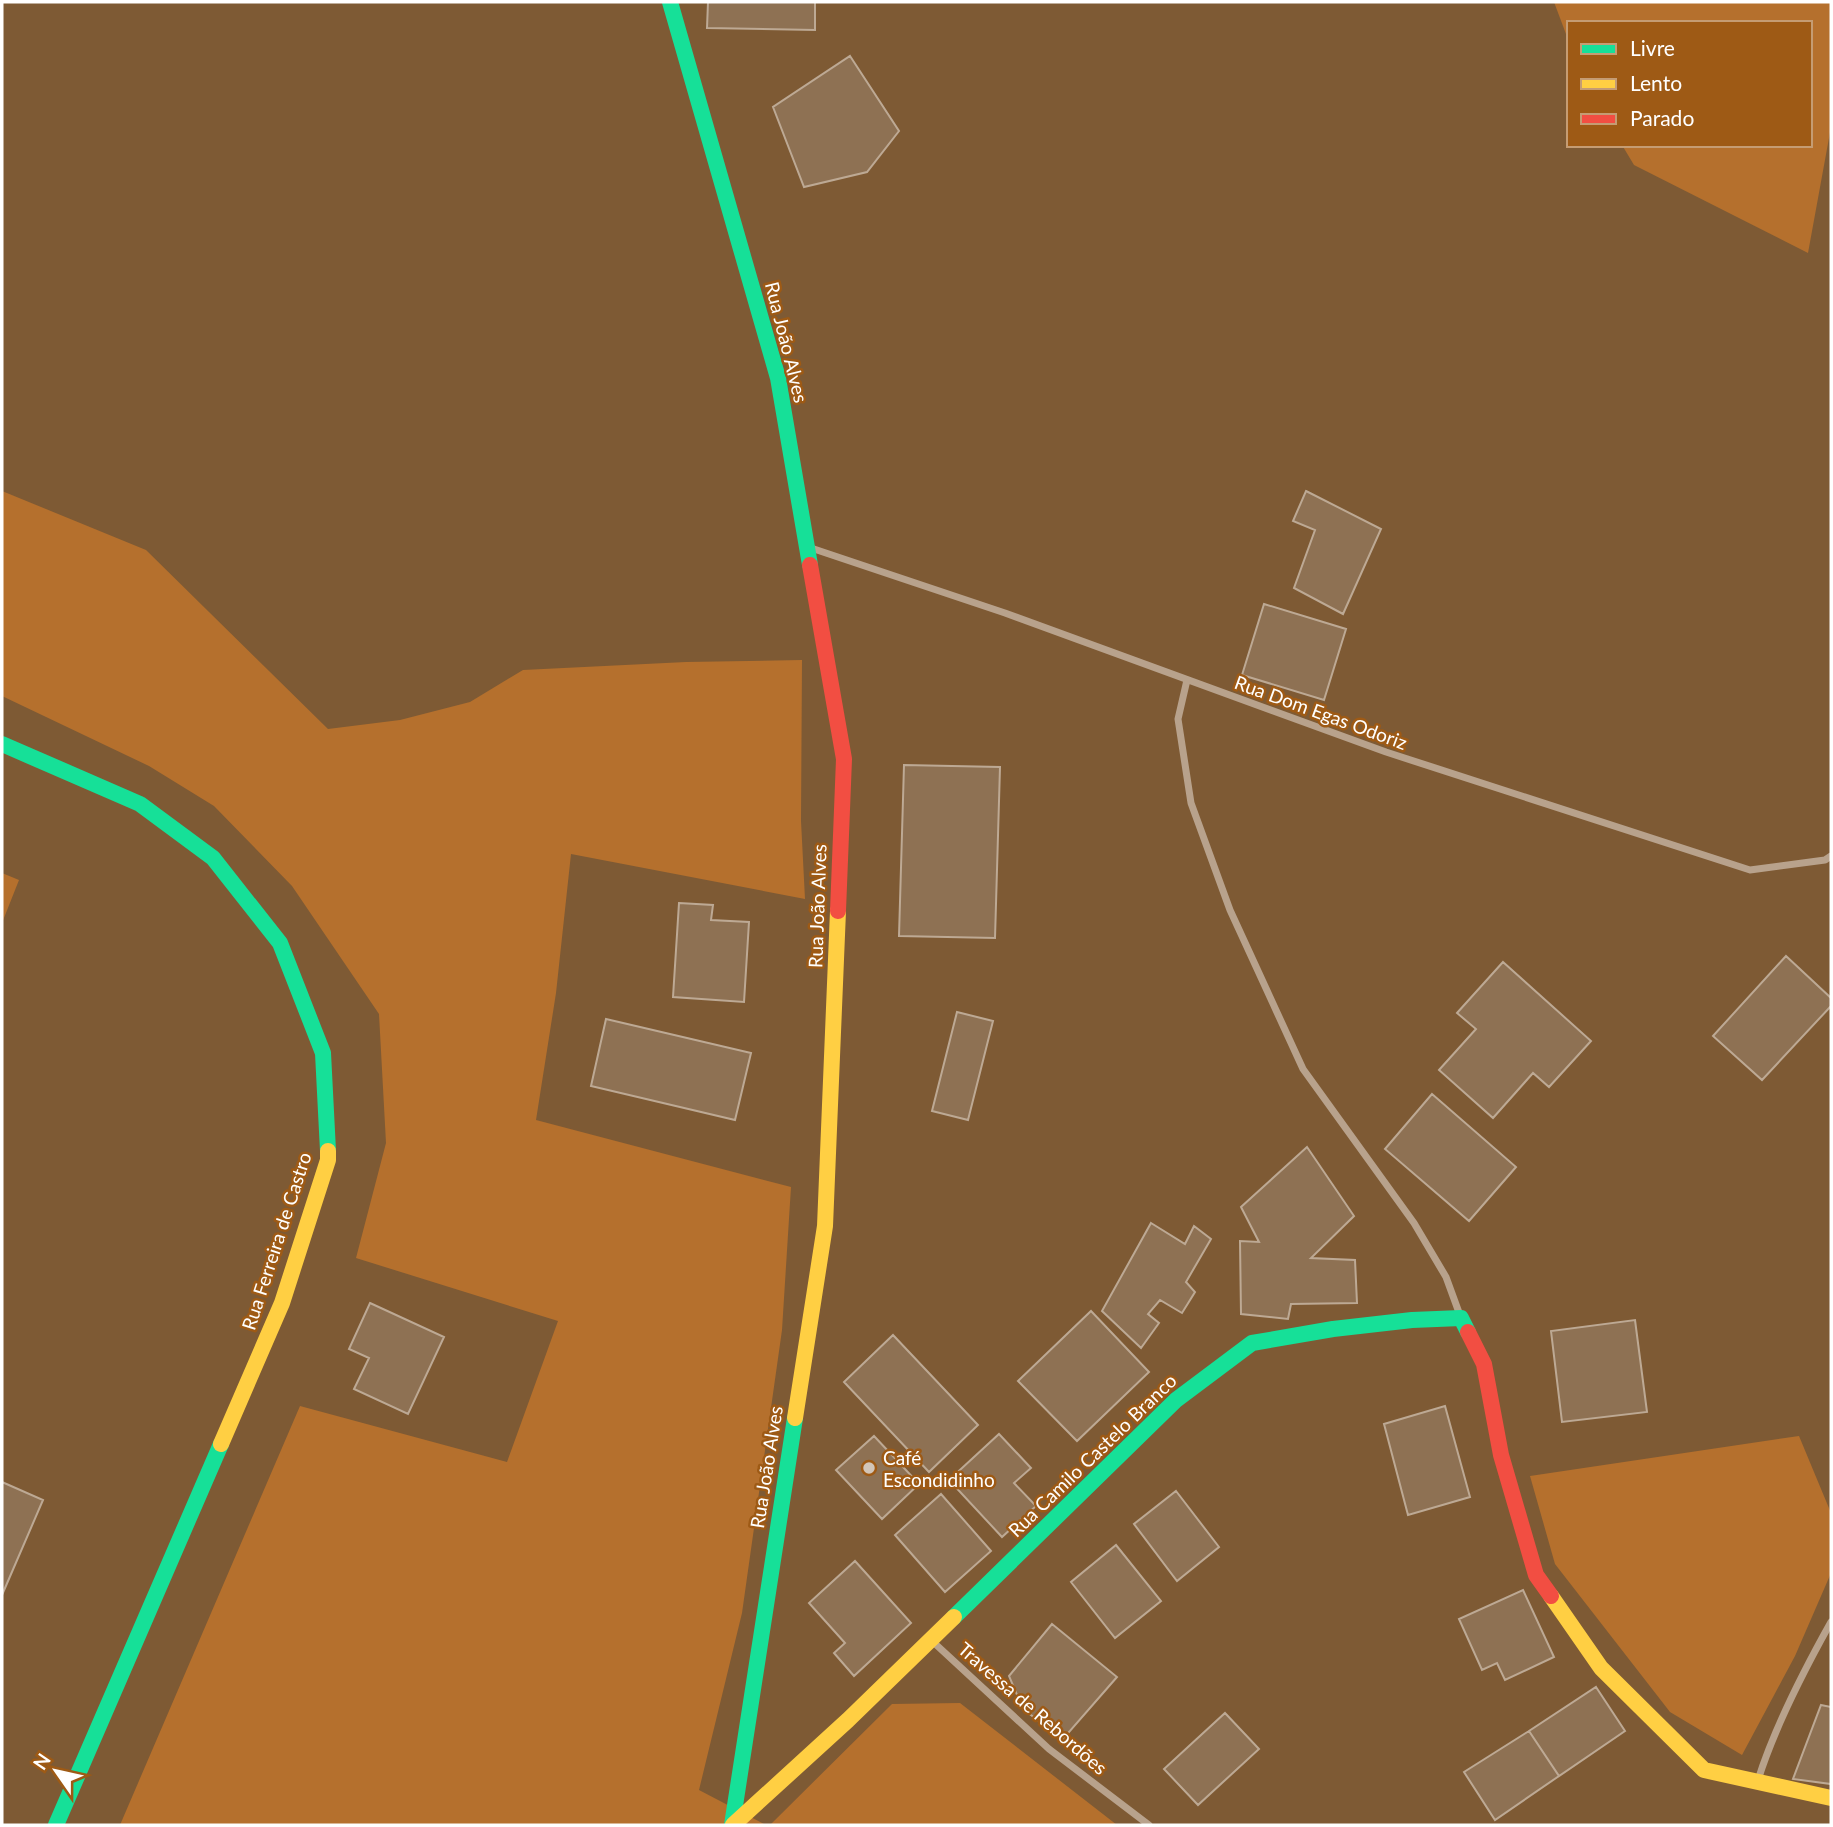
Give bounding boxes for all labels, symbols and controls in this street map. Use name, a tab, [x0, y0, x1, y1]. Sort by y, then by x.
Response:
legend	[1567, 21, 1812, 147]
text: Livre	[1630, 35, 1675, 60]
text: Lento	[1630, 70, 1682, 95]
text: Parado	[1630, 105, 1694, 130]
street label: Rua João Alves	[761, 279, 813, 405]
street label: Rua Dom Egas Odoriz	[1232, 670, 1410, 754]
street label: Rua João Alves	[803, 844, 831, 968]
street label: Rua Ferreira de Castro	[236, 1149, 316, 1333]
street label: Rua Camilo Castelo Branco	[1003, 1369, 1181, 1541]
street label: Rua João Alves	[745, 1404, 787, 1530]
place label: Café Escondidinho	[883, 1446, 995, 1491]
marker: Café Escondidinho	[861, 1460, 877, 1476]
street label: Travessa de Rebordões	[954, 1637, 1112, 1779]
north arrow	[21, 1736, 91, 1806]
text: N	[28, 1749, 55, 1774]

